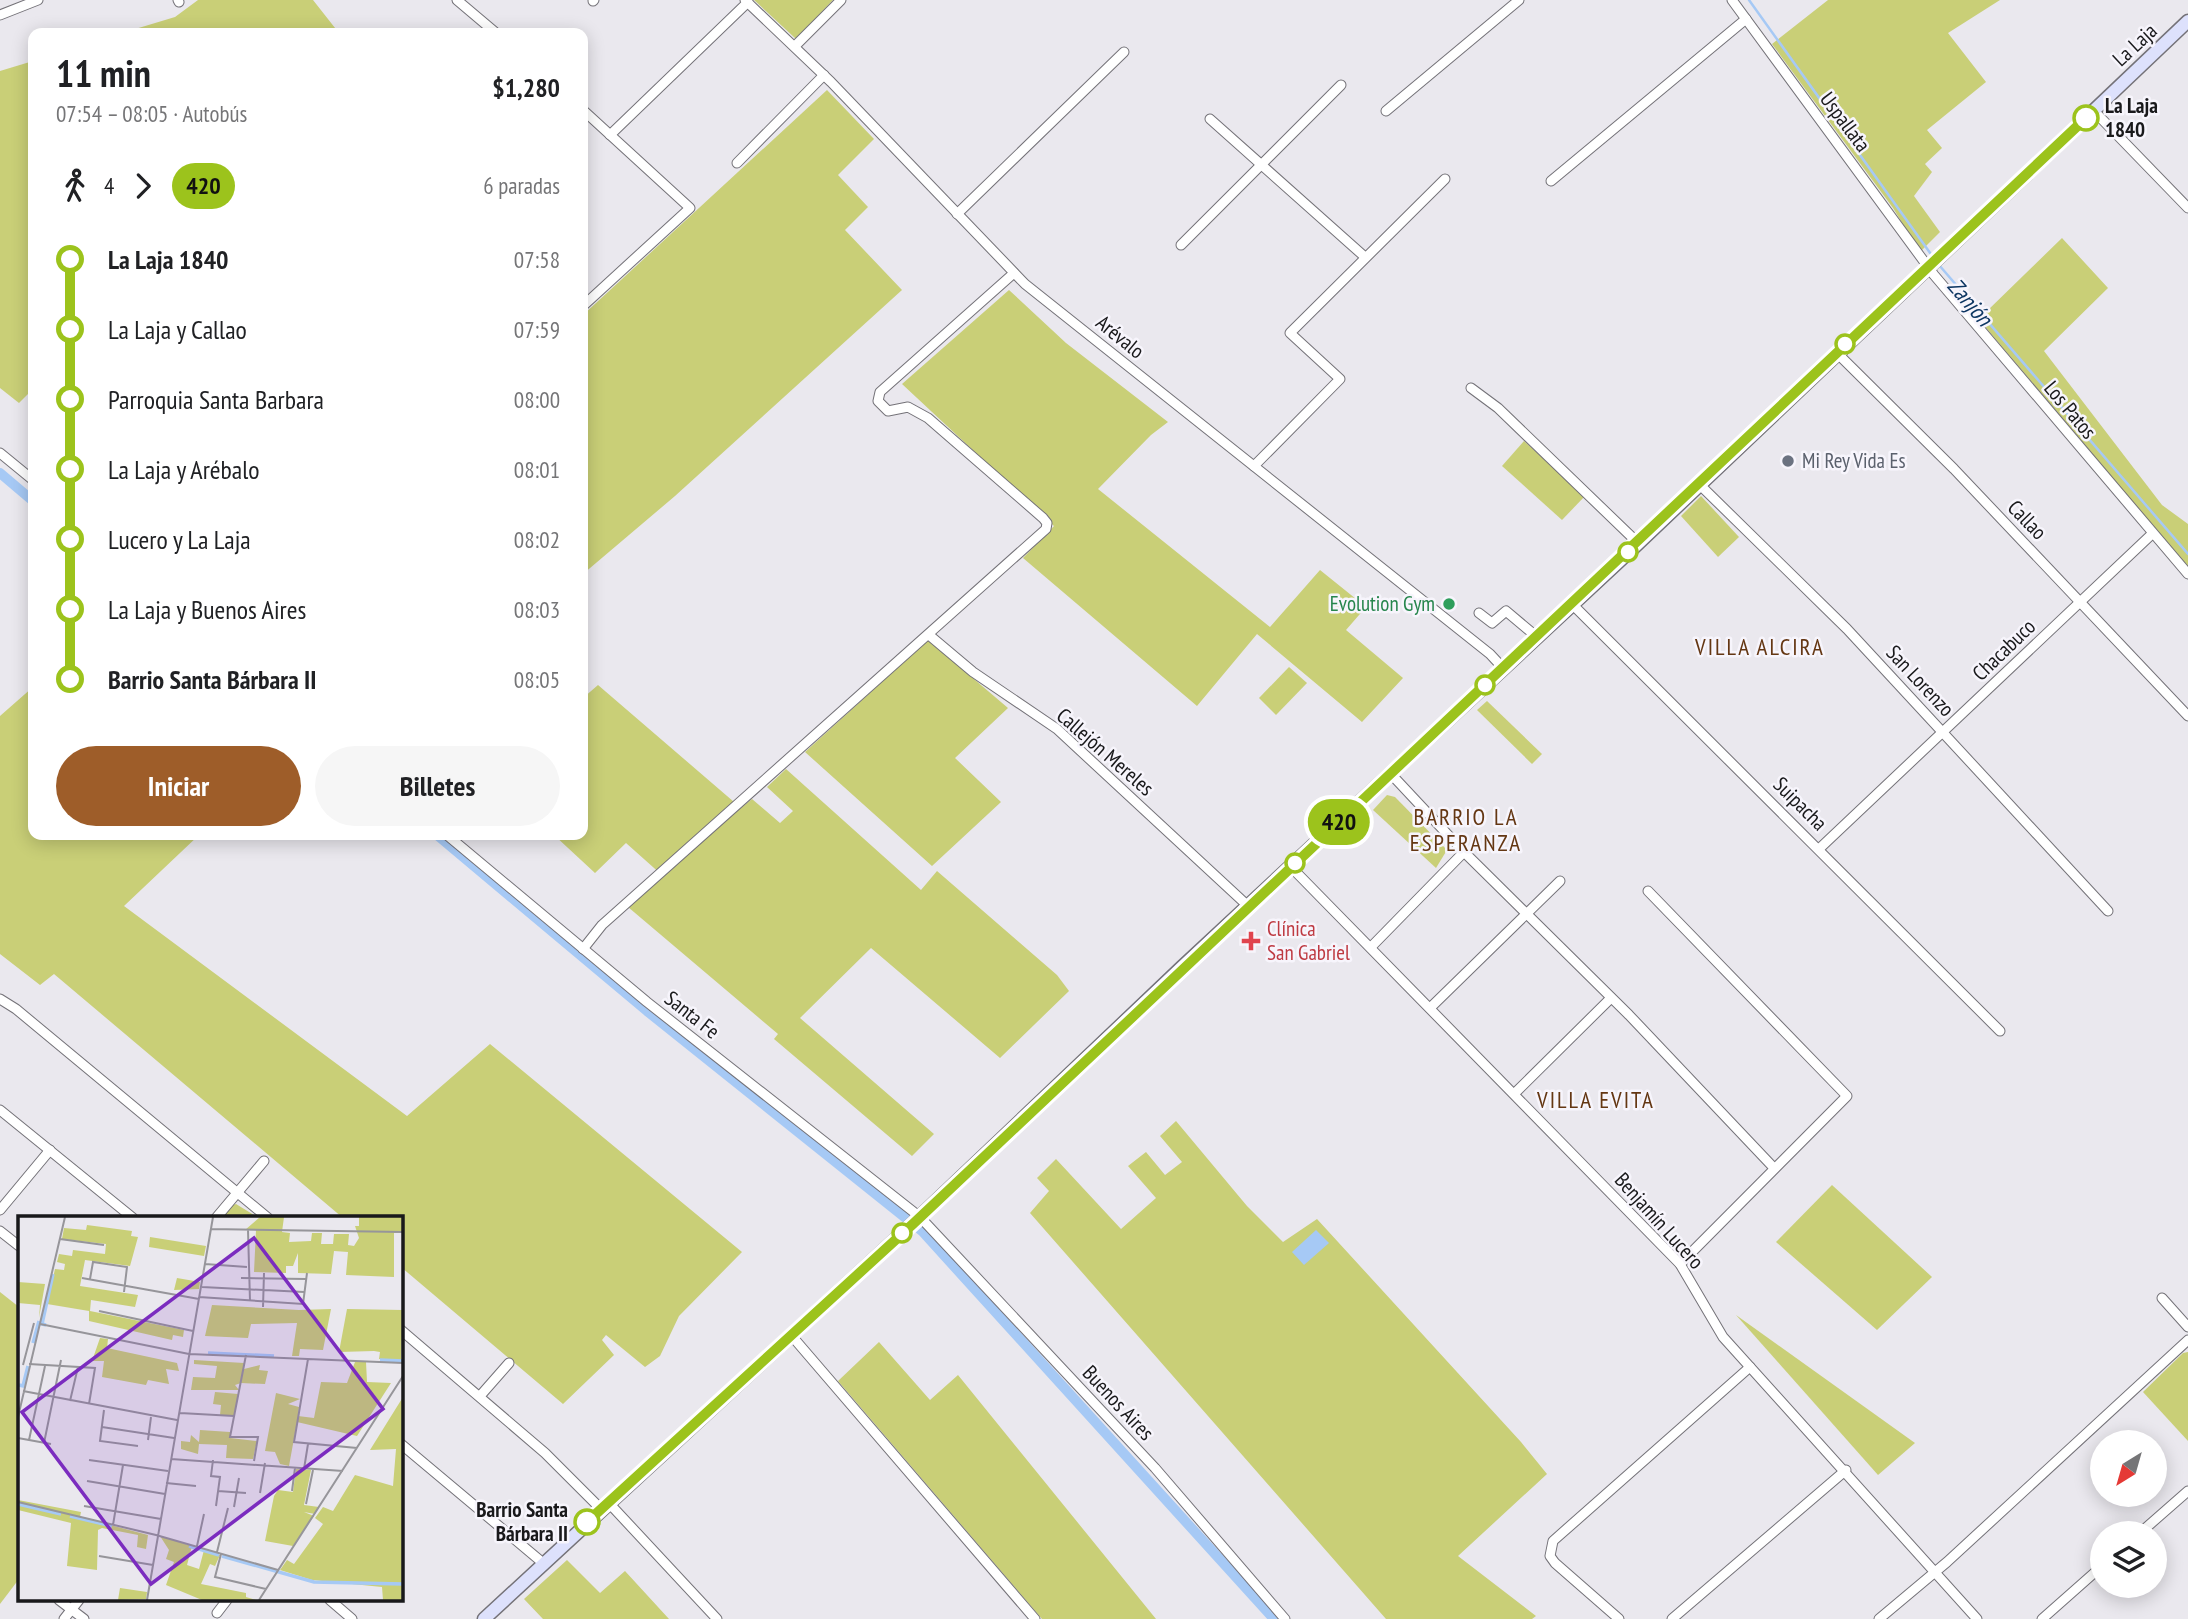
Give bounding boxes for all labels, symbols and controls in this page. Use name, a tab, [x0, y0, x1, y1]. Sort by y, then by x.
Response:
street label: La Laja	[2107, 17, 2163, 72]
text: 11 min	[56, 48, 151, 97]
text: $1,280	[492, 71, 560, 104]
street label: Uspallata	[1814, 86, 1877, 157]
place label: La Laja 1840	[2105, 92, 2158, 143]
text: 07:54 – 08:05 · Autobús	[56, 99, 247, 128]
marker: La Laja 1840	[2073, 105, 2099, 131]
icon: walk	[56, 167, 94, 205]
icon: forward	[124, 167, 162, 205]
text: 420	[186, 170, 221, 201]
text: 4	[104, 171, 114, 200]
text: 6 paradas	[483, 171, 560, 200]
text: La Laja 1840	[108, 243, 228, 276]
text: 07:58	[514, 245, 560, 274]
water label: Zanjón	[1942, 272, 2000, 333]
street label: Arévalo	[1091, 309, 1150, 364]
text: La Laja y Callao	[108, 313, 247, 346]
text: 07:59	[514, 315, 560, 344]
unlabelled marker	[1835, 334, 1855, 354]
street label: Los Patos	[2038, 375, 2102, 444]
text: Parroquia Santa Barbara	[108, 383, 324, 416]
text: 08:00	[514, 385, 560, 414]
place label: Mi Rey Vida Es	[1802, 447, 1906, 474]
text: La Laja y Arébalo	[108, 453, 260, 486]
marker: Mi Rey Vida Es	[1780, 453, 1796, 469]
text: 08:01	[514, 455, 560, 484]
street label: Callao	[2002, 494, 2053, 545]
text: Lucero y La Laja	[108, 523, 251, 556]
text: 08:02	[514, 525, 560, 554]
unlabelled marker	[1618, 542, 1638, 562]
place label: Evolution Gym	[1330, 590, 1435, 617]
text: La Laja y Buenos Aires	[108, 593, 306, 626]
text: 08:03	[514, 595, 560, 624]
marker: Evolution Gym	[1441, 596, 1457, 612]
street label: Chacabuco	[1966, 613, 2041, 686]
district label: VILLA ALCIRA	[1694, 632, 1825, 661]
street label: San Lorenzo	[1881, 639, 1960, 722]
text: Barrio Santa Bárbara II	[108, 663, 316, 696]
text: 08:05	[514, 665, 560, 694]
unlabelled marker	[1475, 675, 1495, 695]
street label: Callejón Mereles	[1051, 702, 1160, 801]
button: Iniciar	[56, 746, 301, 826]
button: Billetes	[315, 746, 560, 826]
street label: Suipacha	[1768, 771, 1833, 836]
line badge: 420	[1299, 799, 1379, 845]
district label: BARRIO LA ESPERANZA	[1410, 802, 1522, 857]
text: 420	[1322, 806, 1356, 837]
unlabelled marker	[1285, 853, 1305, 873]
place label: Clínica San Gabriel	[1267, 915, 1350, 966]
marker: Clínica San Gabriel	[1241, 931, 1261, 951]
street label: Santa Fe	[659, 985, 725, 1045]
district label: VILLA EVITA	[1536, 1085, 1655, 1114]
street label: Benjamín Lucero	[1609, 1167, 1710, 1275]
inset map	[18, 1216, 402, 1602]
unlabelled marker	[892, 1223, 912, 1243]
street label: Buenos Aires	[1077, 1359, 1160, 1446]
north arrow	[2090, 1430, 2166, 1507]
map controls	[2090, 1430, 2167, 1598]
place label: Barrio Santa Bárbara II	[476, 1496, 568, 1547]
marker: Barrio Santa Bárbara II	[574, 1509, 600, 1535]
button: layers	[2090, 1521, 2167, 1598]

